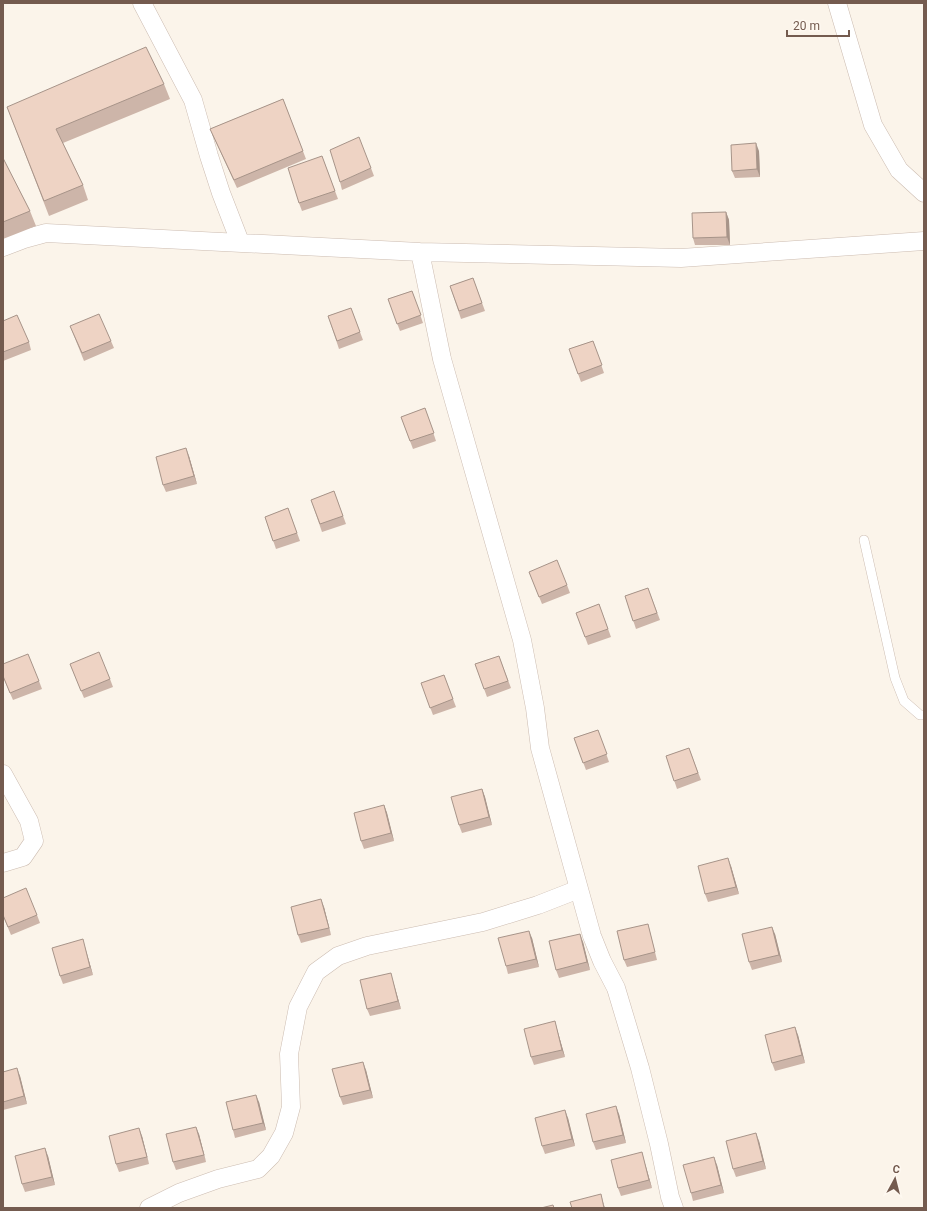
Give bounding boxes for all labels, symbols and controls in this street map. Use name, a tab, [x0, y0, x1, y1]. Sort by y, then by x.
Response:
scale bar	[787, 12, 849, 38]
text: 20 m	[793, 19, 820, 33]
north arrow	[875, 1159, 915, 1199]
text: С	[892, 1163, 901, 1176]

